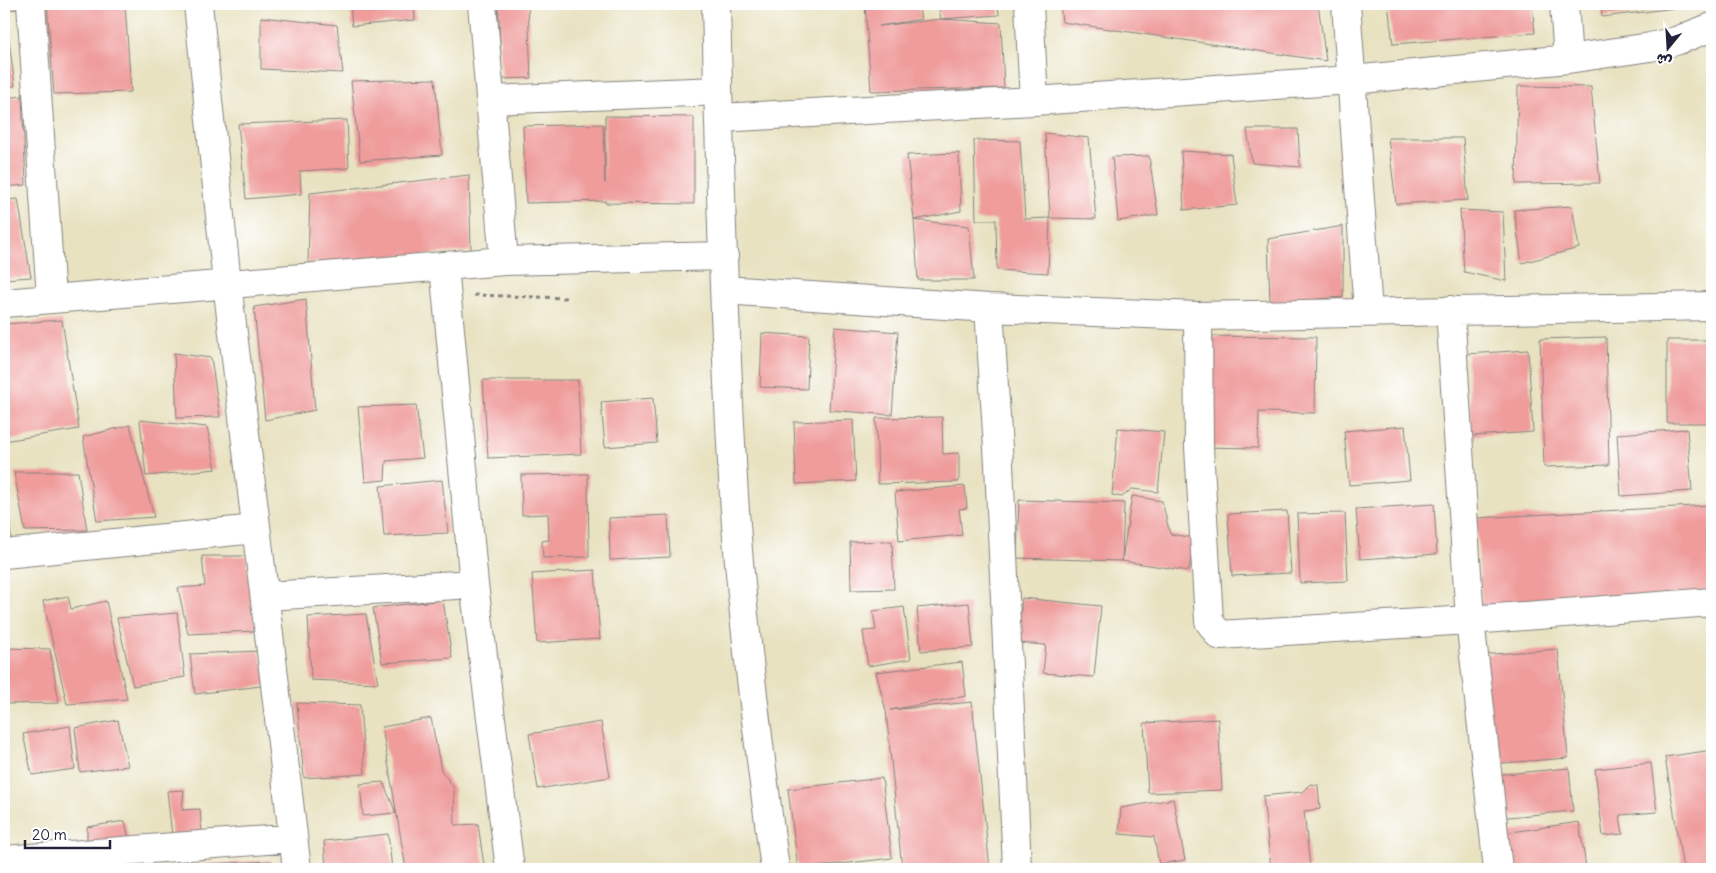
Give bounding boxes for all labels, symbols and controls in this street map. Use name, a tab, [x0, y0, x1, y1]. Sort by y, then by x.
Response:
north arrow	[1644, 22, 1694, 72]
text: ش	[1654, 49, 1674, 71]
scale bar	[25, 818, 110, 850]
text: 20 m	[32, 825, 67, 844]

